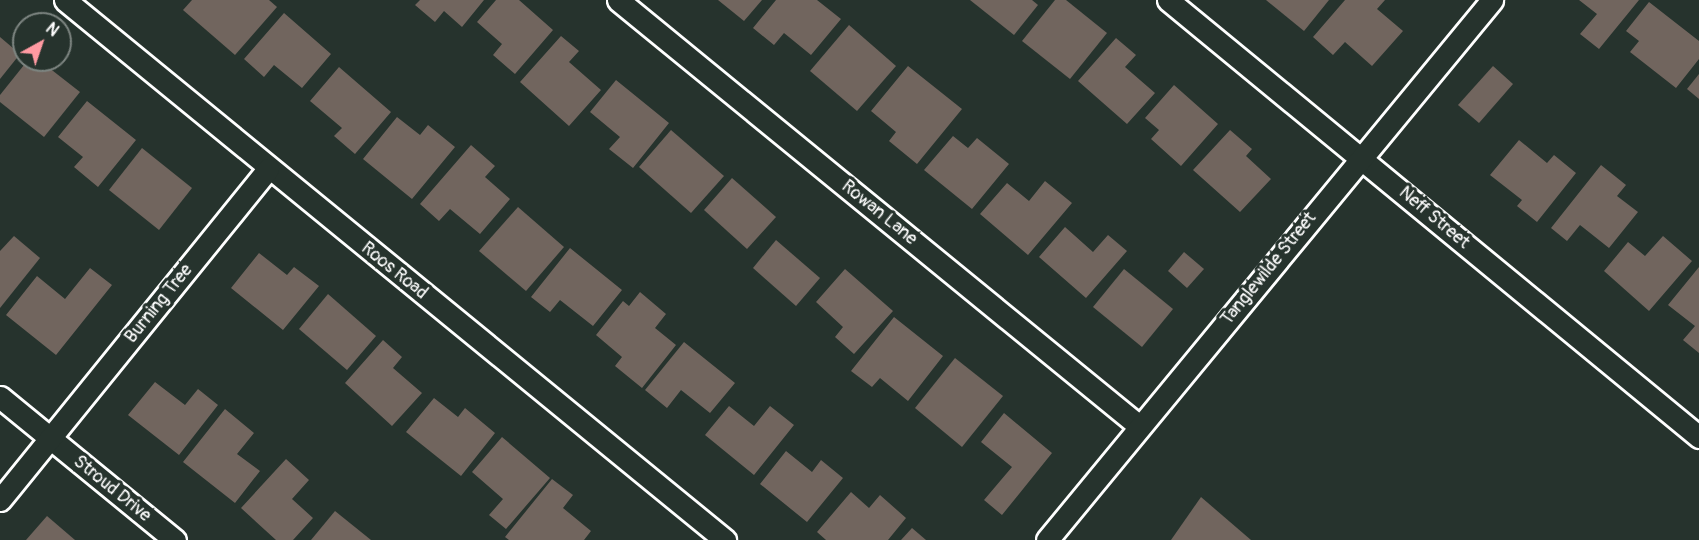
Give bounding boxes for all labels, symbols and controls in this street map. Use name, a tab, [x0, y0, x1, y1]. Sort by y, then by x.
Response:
north arrow	[12, 12, 72, 72]
text: N	[42, 19, 63, 41]
street label: Rowan Lane	[837, 176, 921, 250]
street label: Neff Street	[1394, 182, 1474, 254]
street label: Tanglewilde Street	[1217, 208, 1321, 330]
street label: Roos Road	[357, 238, 431, 304]
street label: Burning Tree	[121, 260, 197, 348]
street label: Stroud Drive	[69, 451, 155, 527]

